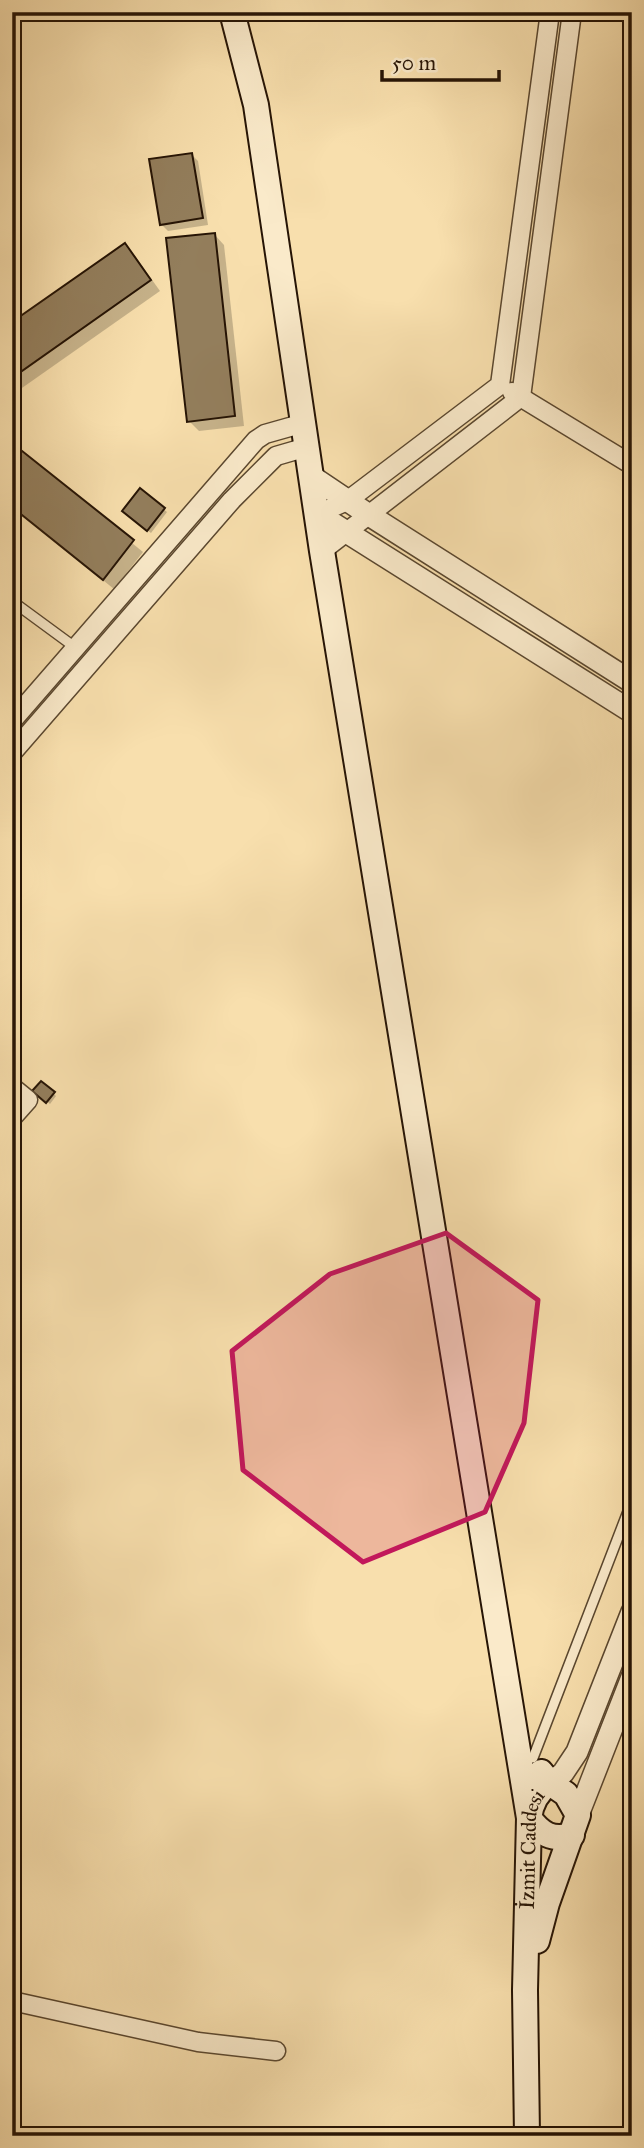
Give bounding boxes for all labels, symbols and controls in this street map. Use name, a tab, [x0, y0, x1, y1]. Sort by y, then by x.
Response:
scale bar	[382, 38, 499, 82]
text: 50 m	[392, 50, 437, 76]
street label: İzmit Caddesi	[514, 1783, 550, 1910]

